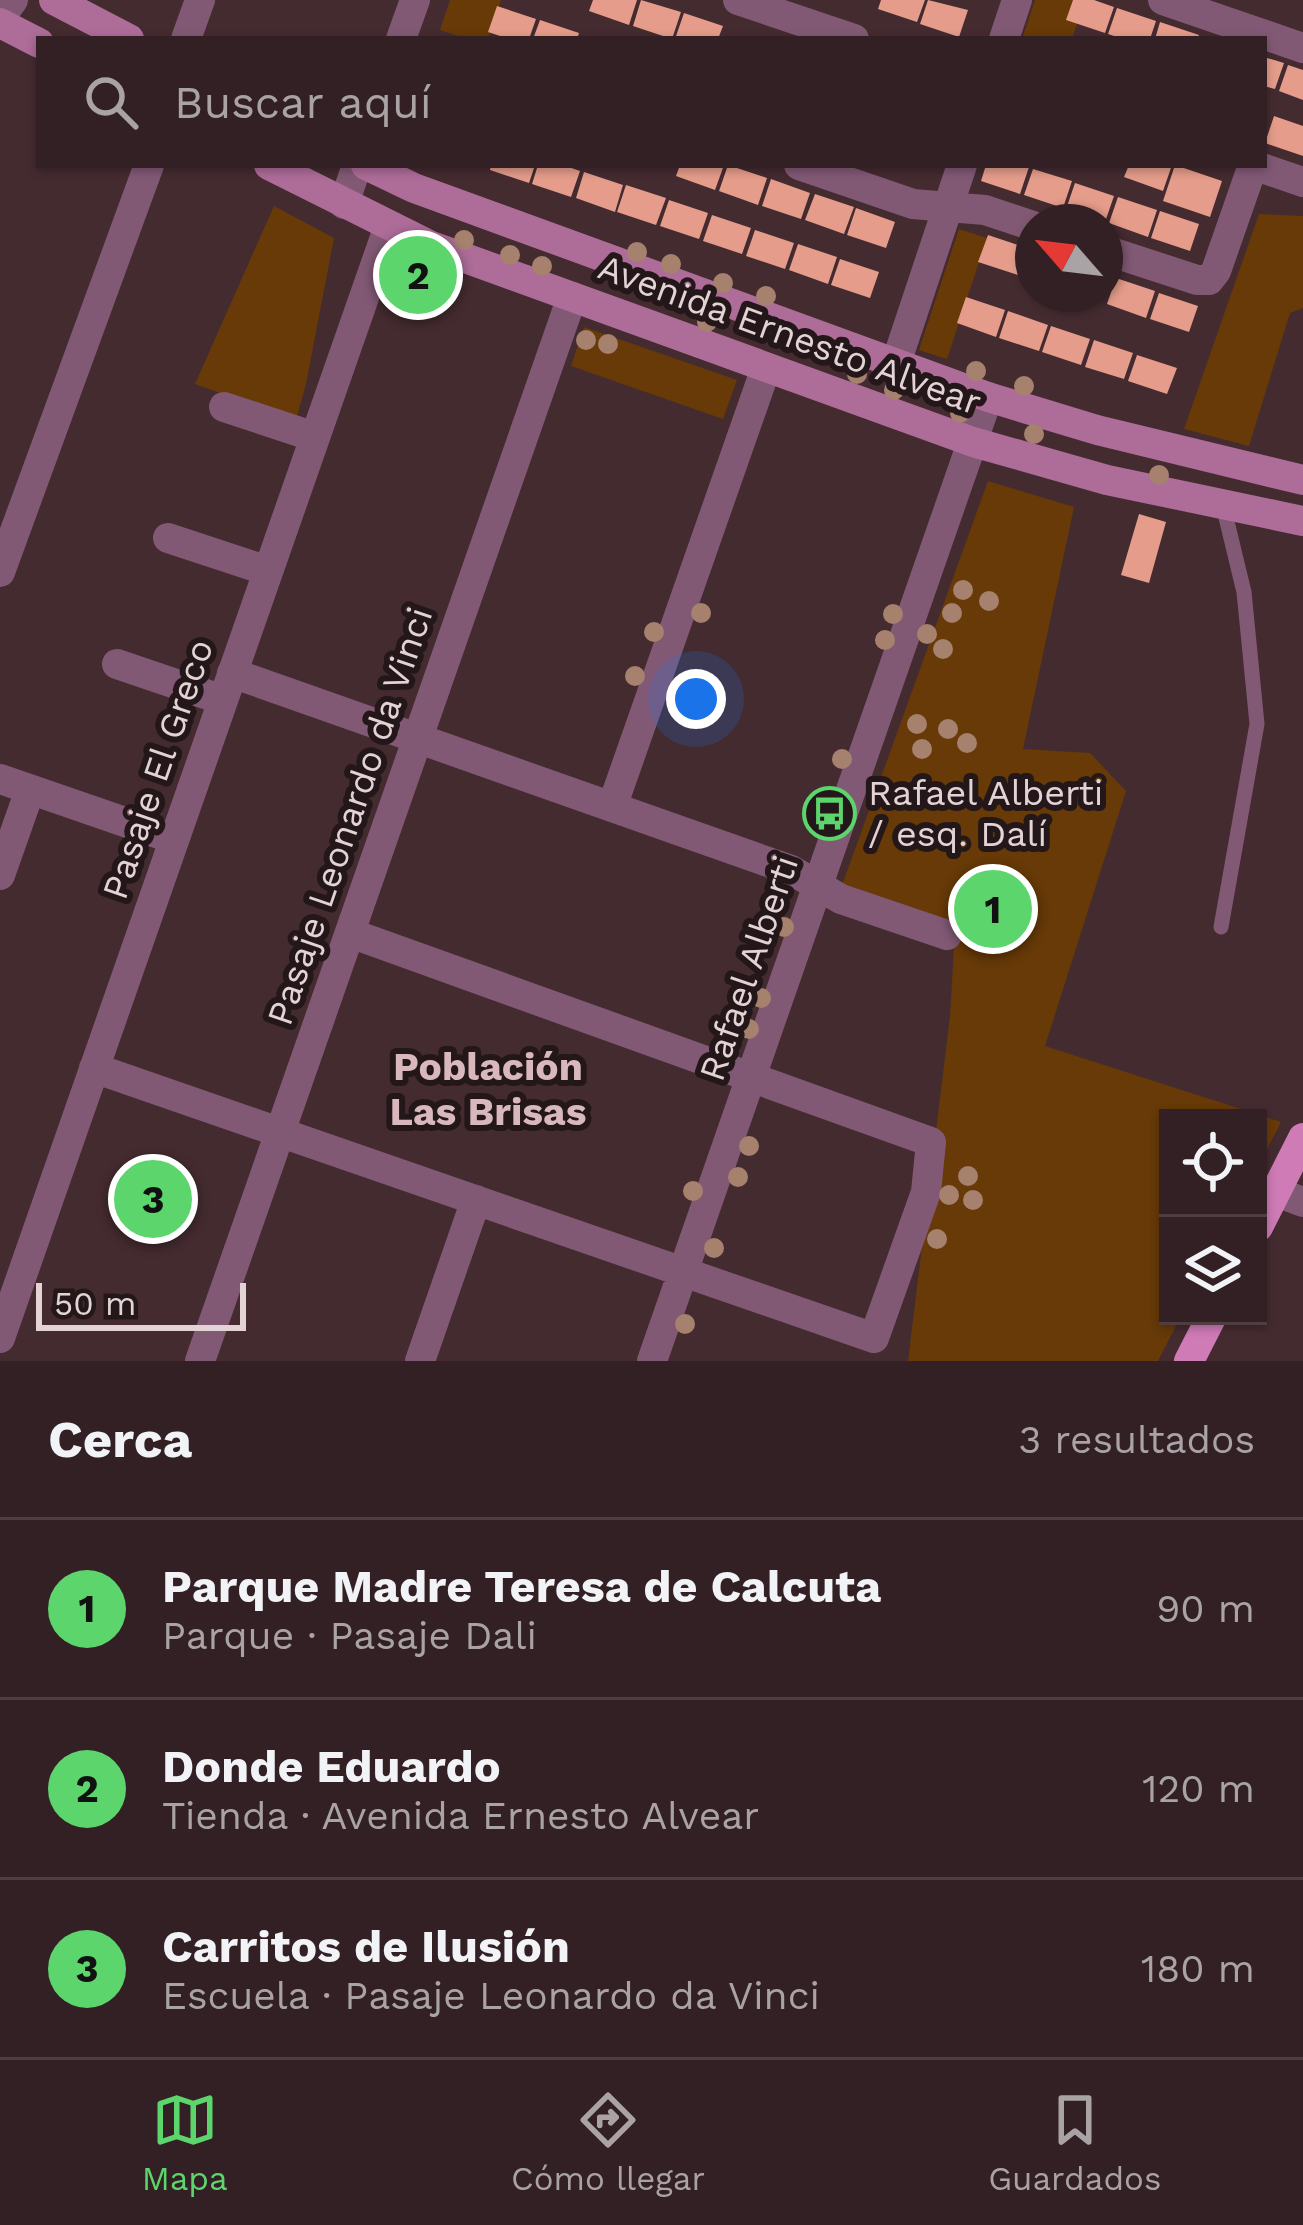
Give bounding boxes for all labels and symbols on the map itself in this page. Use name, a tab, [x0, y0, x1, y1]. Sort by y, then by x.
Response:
north arrow	[1015, 204, 1123, 312]
pin: 2	[379, 230, 457, 320]
street label: Avenida Ernesto Alvear	[593, 246, 987, 424]
street label: Pasaje Leonardo da Vinci	[259, 602, 441, 1031]
street label: Pasaje El Greco	[94, 634, 222, 905]
your location	[666, 669, 726, 729]
place label: Rafael Alberti / esq. Dalí	[868, 772, 1103, 855]
bus stop icon: Rafael Alberti / esq. Dalí	[801, 785, 857, 841]
street label: Rafael Alberti	[691, 850, 807, 1086]
pin: 1	[954, 864, 1032, 954]
district label: Población Las Brisas	[390, 1044, 586, 1134]
pin: 3	[114, 1154, 192, 1244]
scale bar	[36, 1277, 246, 1330]

